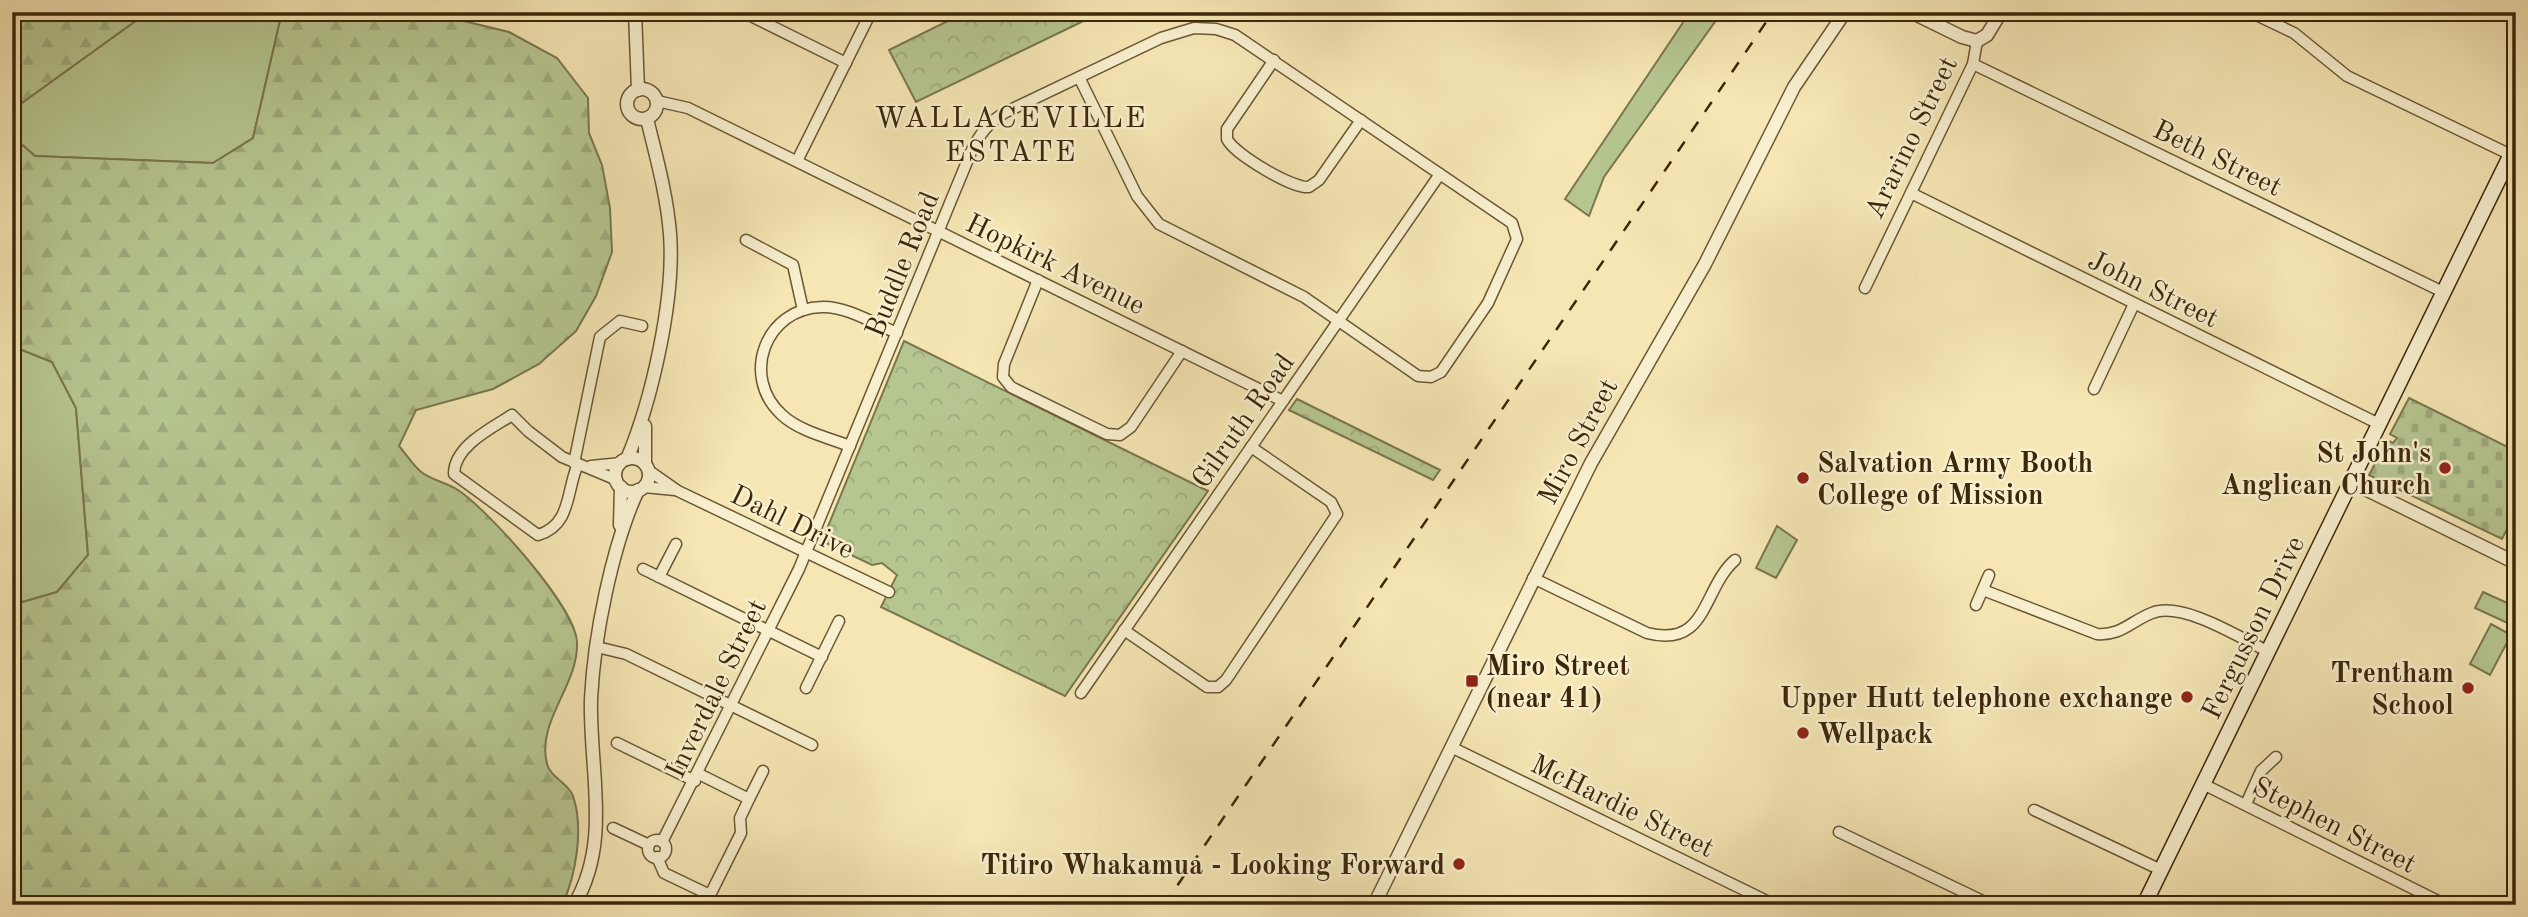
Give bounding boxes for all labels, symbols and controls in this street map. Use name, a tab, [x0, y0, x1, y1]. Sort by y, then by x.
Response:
street label: Ararino Street	[1861, 53, 1964, 224]
district label: WALLACEVILLE ESTATE	[875, 104, 1148, 168]
street label: Beth Street	[2148, 117, 2285, 203]
street label: Buddle Road	[862, 188, 946, 342]
street label: Hopkirk Avenue	[961, 210, 1149, 321]
street label: John Street	[2083, 247, 2222, 334]
street label: Gilruth Road	[1188, 349, 1301, 494]
street label: Miro Street	[1535, 375, 1625, 510]
place label: St John's Anglican Church	[2221, 441, 2431, 501]
place label: Salvation Army Booth College of Mission	[1817, 451, 2093, 511]
marker: St John's Anglican Church	[2437, 460, 2453, 476]
marker: Salvation Army Booth College of Mission	[1795, 470, 1811, 486]
street label: Dahl Drive	[726, 482, 858, 566]
street label: Fergusson Drive	[2198, 532, 2311, 724]
street label: Inverdale Street	[662, 596, 773, 783]
place label: Miro Street (near 41)	[1486, 654, 1630, 714]
place label: Trentham School	[2331, 661, 2454, 721]
marker: Miro Street (near 41)	[1464, 673, 1480, 689]
marker: Trentham School	[2460, 680, 2476, 696]
place label: Upper Hutt telephone exchange	[1779, 686, 2173, 714]
marker: Upper Hutt telephone exchange	[2179, 689, 2195, 705]
place label: Wellpack	[1817, 722, 1933, 750]
marker: Wellpack	[1795, 725, 1811, 741]
street label: McHardie Street	[1526, 751, 1718, 864]
street label: Stephen Street	[2247, 773, 2420, 880]
place label: Titiro Whakamua - Looking Forward	[980, 853, 1445, 881]
marker: Titiro Whakamua - Looking Forward	[1451, 856, 1467, 872]

